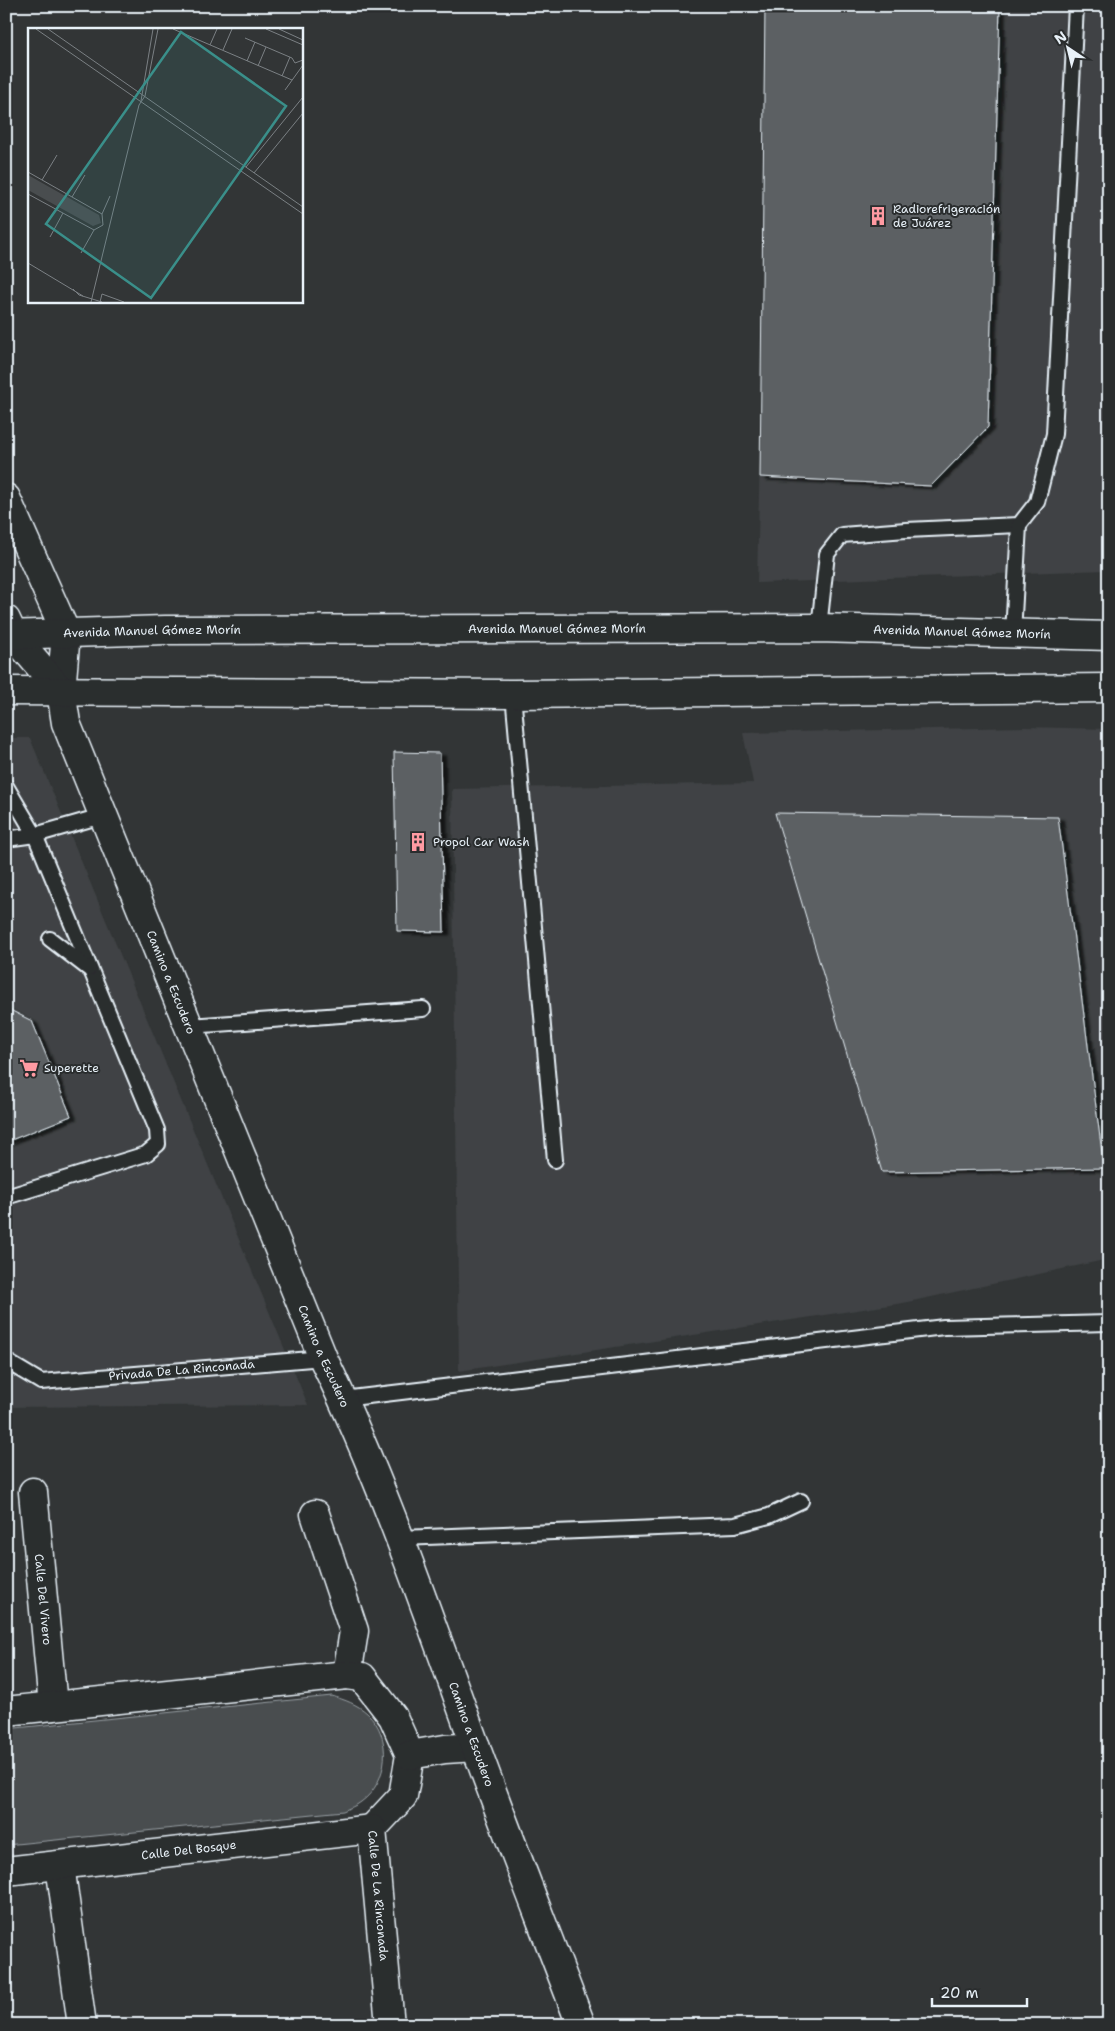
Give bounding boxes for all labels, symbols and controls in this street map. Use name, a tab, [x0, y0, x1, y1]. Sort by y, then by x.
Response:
north arrow	[1042, 22, 1092, 72]
text: N	[1051, 27, 1070, 48]
inset map	[28, 28, 302, 302]
place label: Radiorefrigeración de Juárez	[893, 201, 1000, 231]
building icon: Radiorefrigeración de Juárez	[867, 205, 889, 227]
street label: Avenida Manuel Gómez Morín	[468, 621, 646, 637]
street label: Avenida Manuel Gómez Morín	[873, 621, 1051, 642]
street label: Avenida Manuel Gómez Morín	[63, 622, 241, 641]
building icon: Propol Car Wash	[407, 831, 429, 853]
place label: Propol Car Wash	[433, 834, 530, 850]
street label: Camino a Escudero	[143, 928, 199, 1036]
supermarket icon: Superette	[18, 1057, 40, 1079]
place label: Superette	[44, 1060, 99, 1076]
street label: Camino a Escudero	[294, 1303, 353, 1410]
street label: Privada De La Rinconada	[108, 1356, 256, 1384]
street label: Calle Del Vivero	[31, 1553, 55, 1646]
street label: Camino a Escudero	[445, 1680, 498, 1789]
street label: Calle De La Rinconada	[364, 1830, 392, 1962]
street label: Calle Del Bosque	[140, 1837, 237, 1863]
scale bar	[932, 1976, 1028, 2008]
text: 20 m	[940, 1983, 979, 2003]

